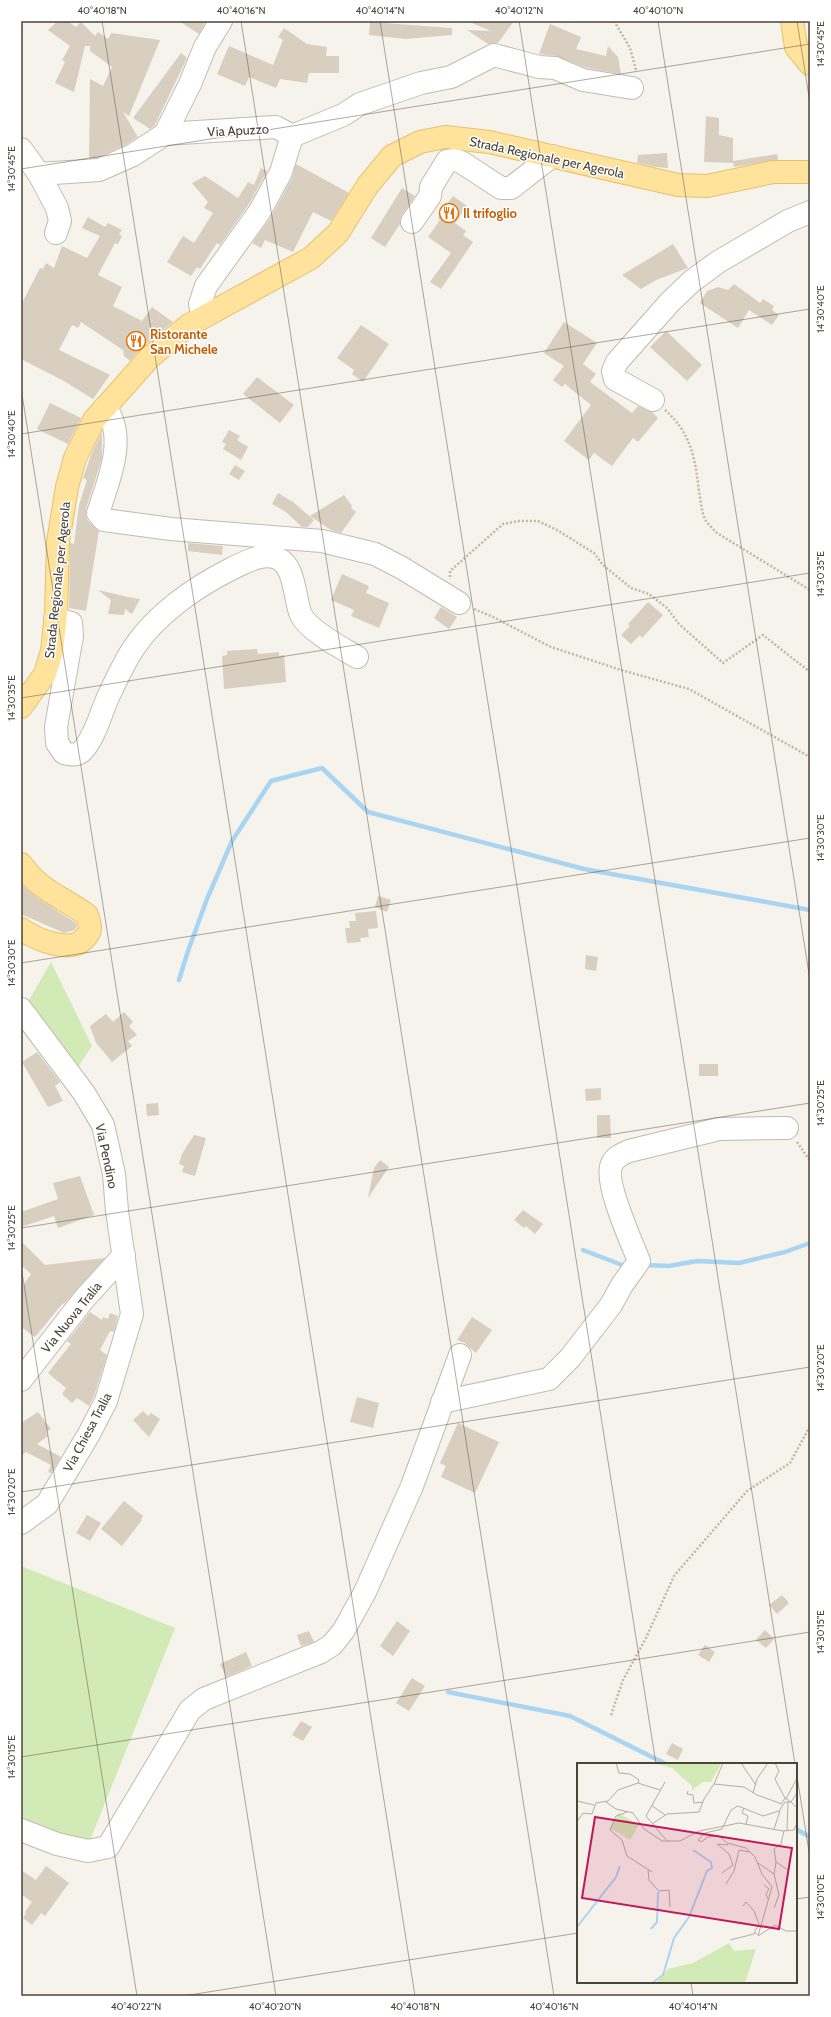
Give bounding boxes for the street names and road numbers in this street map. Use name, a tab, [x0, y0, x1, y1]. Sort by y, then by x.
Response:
street label: Via Apuzzo	[207, 120, 269, 140]
street label: Strada Regionale per Agerola	[468, 133, 627, 181]
street label: Strada Regionale per Agerola	[41, 500, 73, 659]
street label: Via Pendino	[92, 1122, 122, 1190]
street label: Via Nuova Tralia	[37, 1278, 105, 1356]
street label: Via Chiesa Tralia	[59, 1389, 115, 1474]

